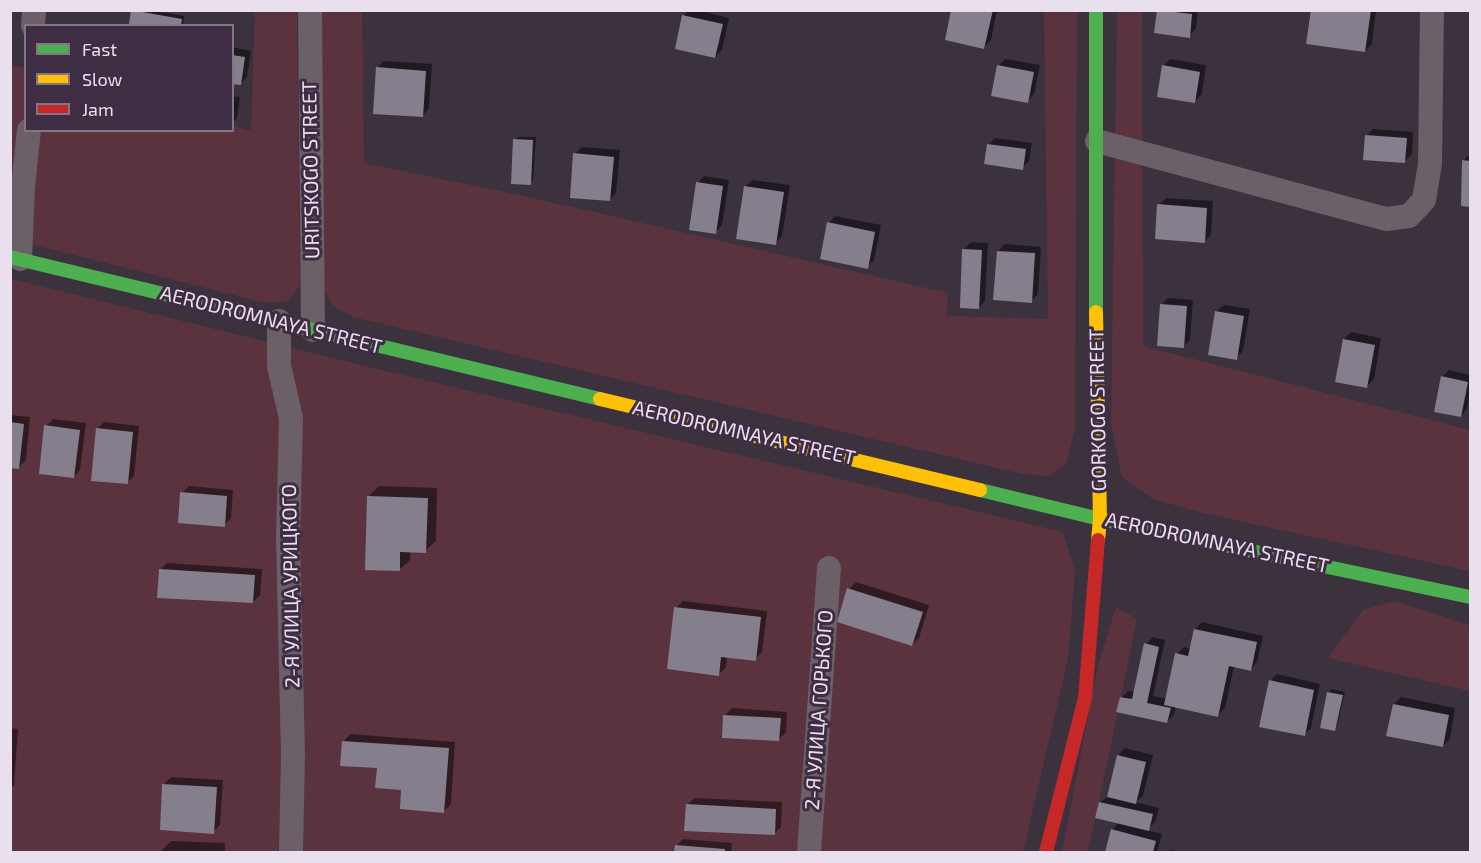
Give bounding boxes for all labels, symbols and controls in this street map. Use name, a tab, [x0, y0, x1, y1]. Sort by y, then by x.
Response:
legend	[24, 24, 234, 132]
text: Fast	[82, 38, 117, 60]
text: Slow	[82, 68, 122, 90]
street label: URITSKOGO STREET	[297, 81, 325, 259]
text: Jam	[82, 98, 114, 120]
street label: AERODROMNAYA STREET	[158, 281, 384, 359]
street label: GORKOGO STREET	[1085, 329, 1111, 491]
street label: AERODROMNAYA STREET	[630, 396, 858, 470]
street label: 2-Я УЛИЦА УРИЦКОГО	[277, 484, 305, 688]
street label: AERODROMNAYA STREET	[1103, 508, 1331, 578]
street label: 2-Я УЛИЦА ГОРЬКОГО	[800, 609, 838, 811]

